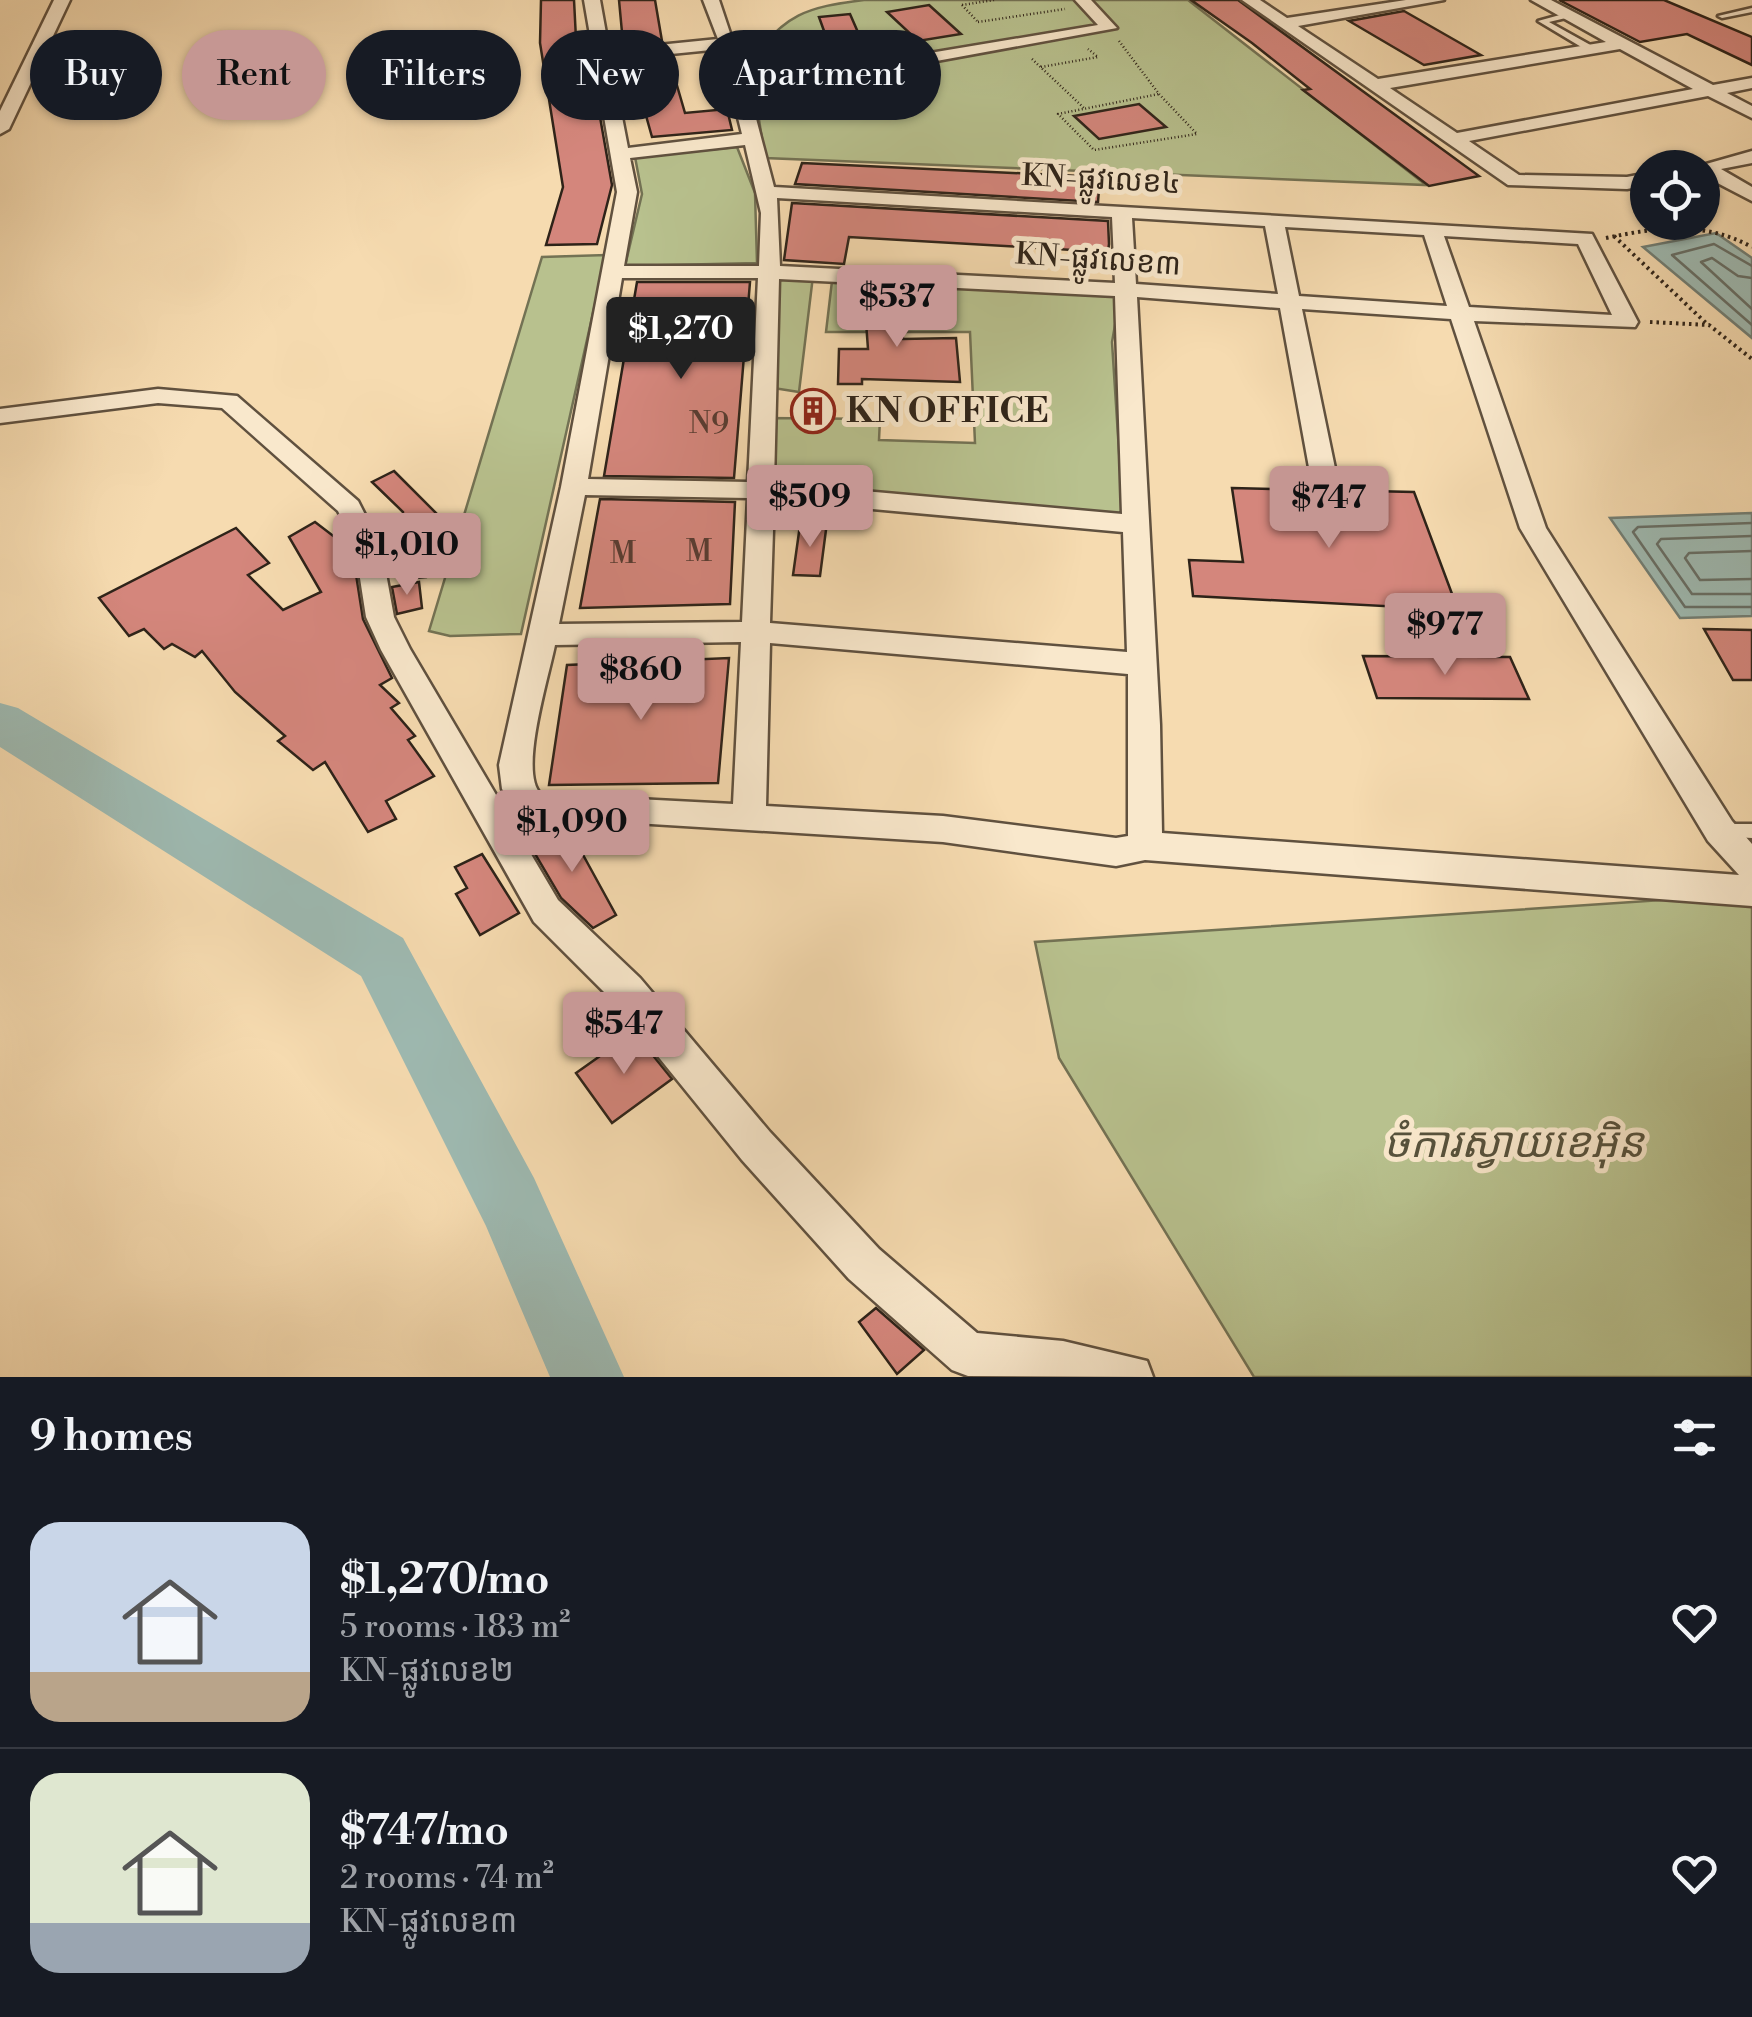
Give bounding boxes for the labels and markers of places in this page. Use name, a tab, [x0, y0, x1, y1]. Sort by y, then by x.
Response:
pin: $537	[838, 265, 956, 350]
pin: $1,270	[600, 297, 762, 382]
building icon: KN OFFICE	[790, 388, 836, 434]
place label: KN OFFICE	[846, 390, 1048, 433]
pin: $509	[751, 465, 869, 550]
pin: $747	[1270, 466, 1388, 551]
pin: $1,010	[326, 513, 488, 598]
pin: $977	[1386, 593, 1504, 678]
pin: $860	[582, 638, 700, 723]
pin: $1,090	[491, 790, 653, 875]
pin: $547	[565, 992, 683, 1077]

